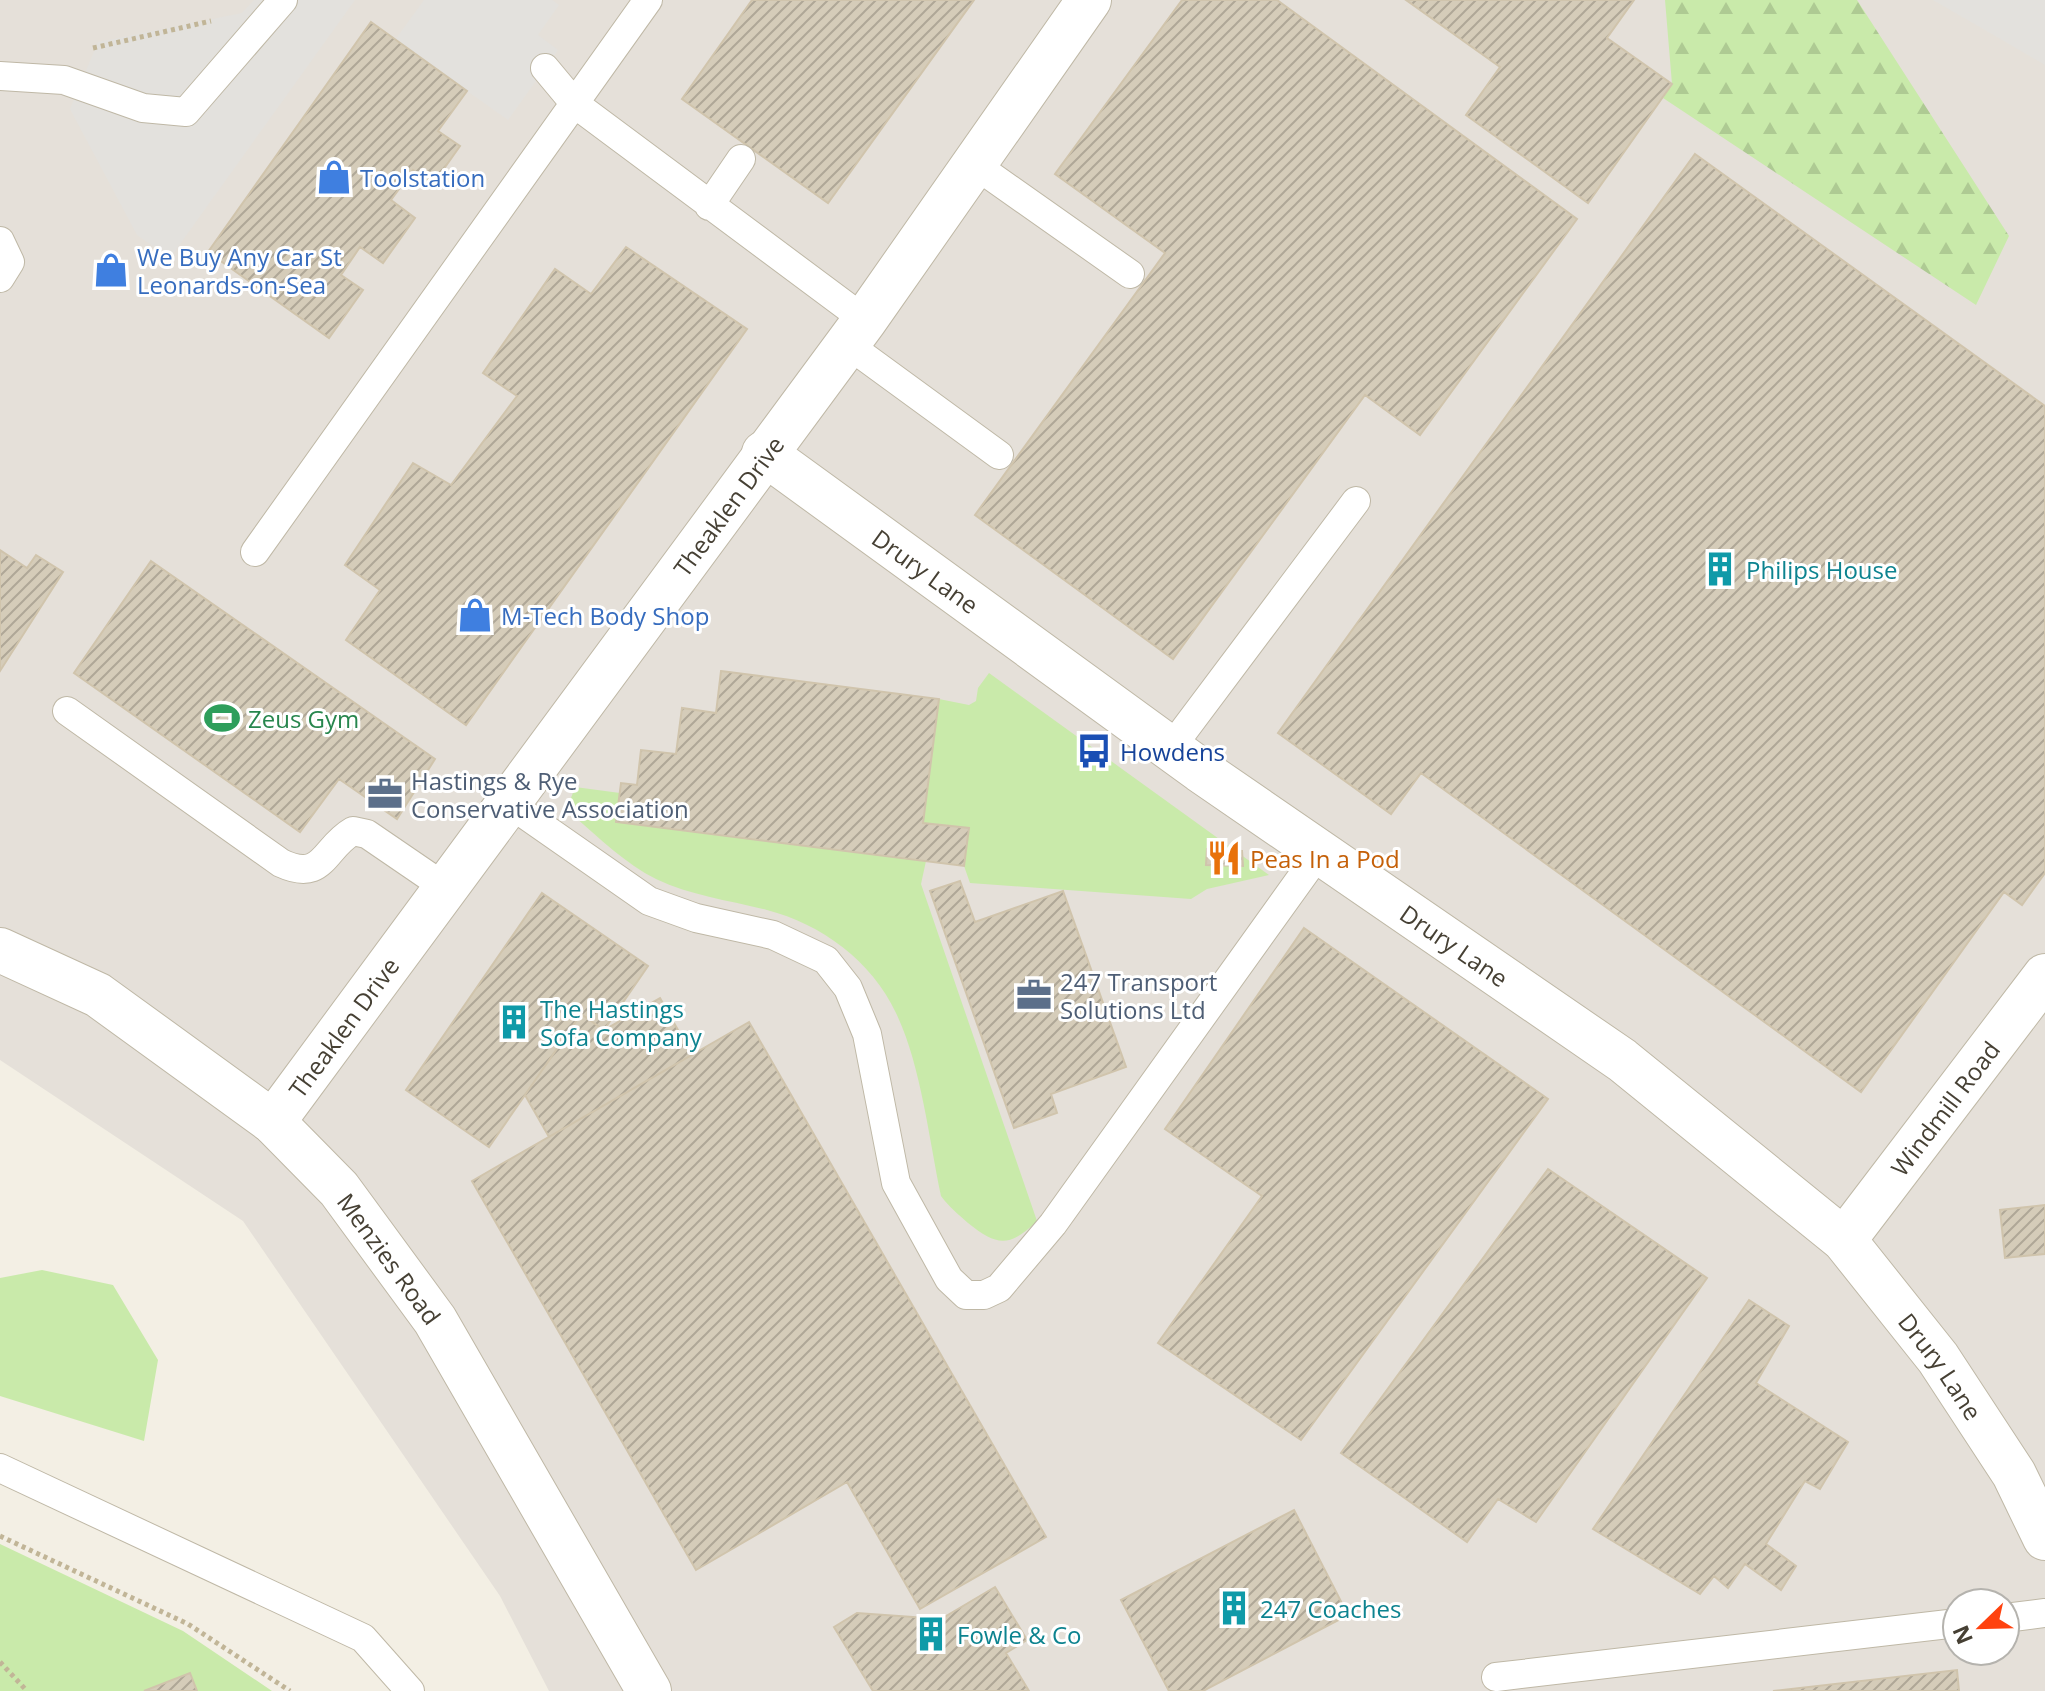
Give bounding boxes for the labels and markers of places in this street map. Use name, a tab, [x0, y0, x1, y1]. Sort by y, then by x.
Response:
shop icon: Toolstation	[315, 158, 353, 196]
place label: Toolstation	[360, 161, 485, 194]
place label: We Buy Any Car St Leonards-on-Sea	[137, 240, 342, 301]
shop icon: We Buy Any Car St Leonards-on-Sea	[92, 251, 130, 289]
building icon: Philips House	[1701, 550, 1739, 588]
place label: Philips House	[1746, 553, 1897, 586]
shop icon: M-Tech Body Shop	[456, 596, 494, 634]
place label: M-Tech Body Shop	[501, 599, 709, 632]
sports icon: Zeus Gym	[203, 699, 241, 737]
place label: Zeus Gym	[248, 702, 359, 735]
bus stop icon: Howdens	[1075, 732, 1113, 770]
place label: Howdens	[1120, 735, 1225, 768]
place label: Hastings & Rye Conservative Association	[411, 764, 689, 825]
office icon: Hastings & Rye Conservative Association	[366, 775, 404, 813]
restaurant icon: Peas In a Pod	[1205, 839, 1243, 877]
place label: Peas In a Pod	[1250, 842, 1400, 875]
place label: 247 Transport Solutions Ltd	[1060, 965, 1217, 1026]
office icon: 247 Transport Solutions Ltd	[1015, 976, 1053, 1014]
place label: The Hastings Sofa Company	[540, 992, 703, 1053]
building icon: The Hastings Sofa Company	[495, 1003, 533, 1041]
building icon: 247 Coaches	[1215, 1589, 1253, 1627]
place label: 247 Coaches	[1260, 1592, 1401, 1625]
building icon: Fowle & Co	[912, 1615, 950, 1653]
place label: Fowle & Co	[957, 1618, 1081, 1651]

